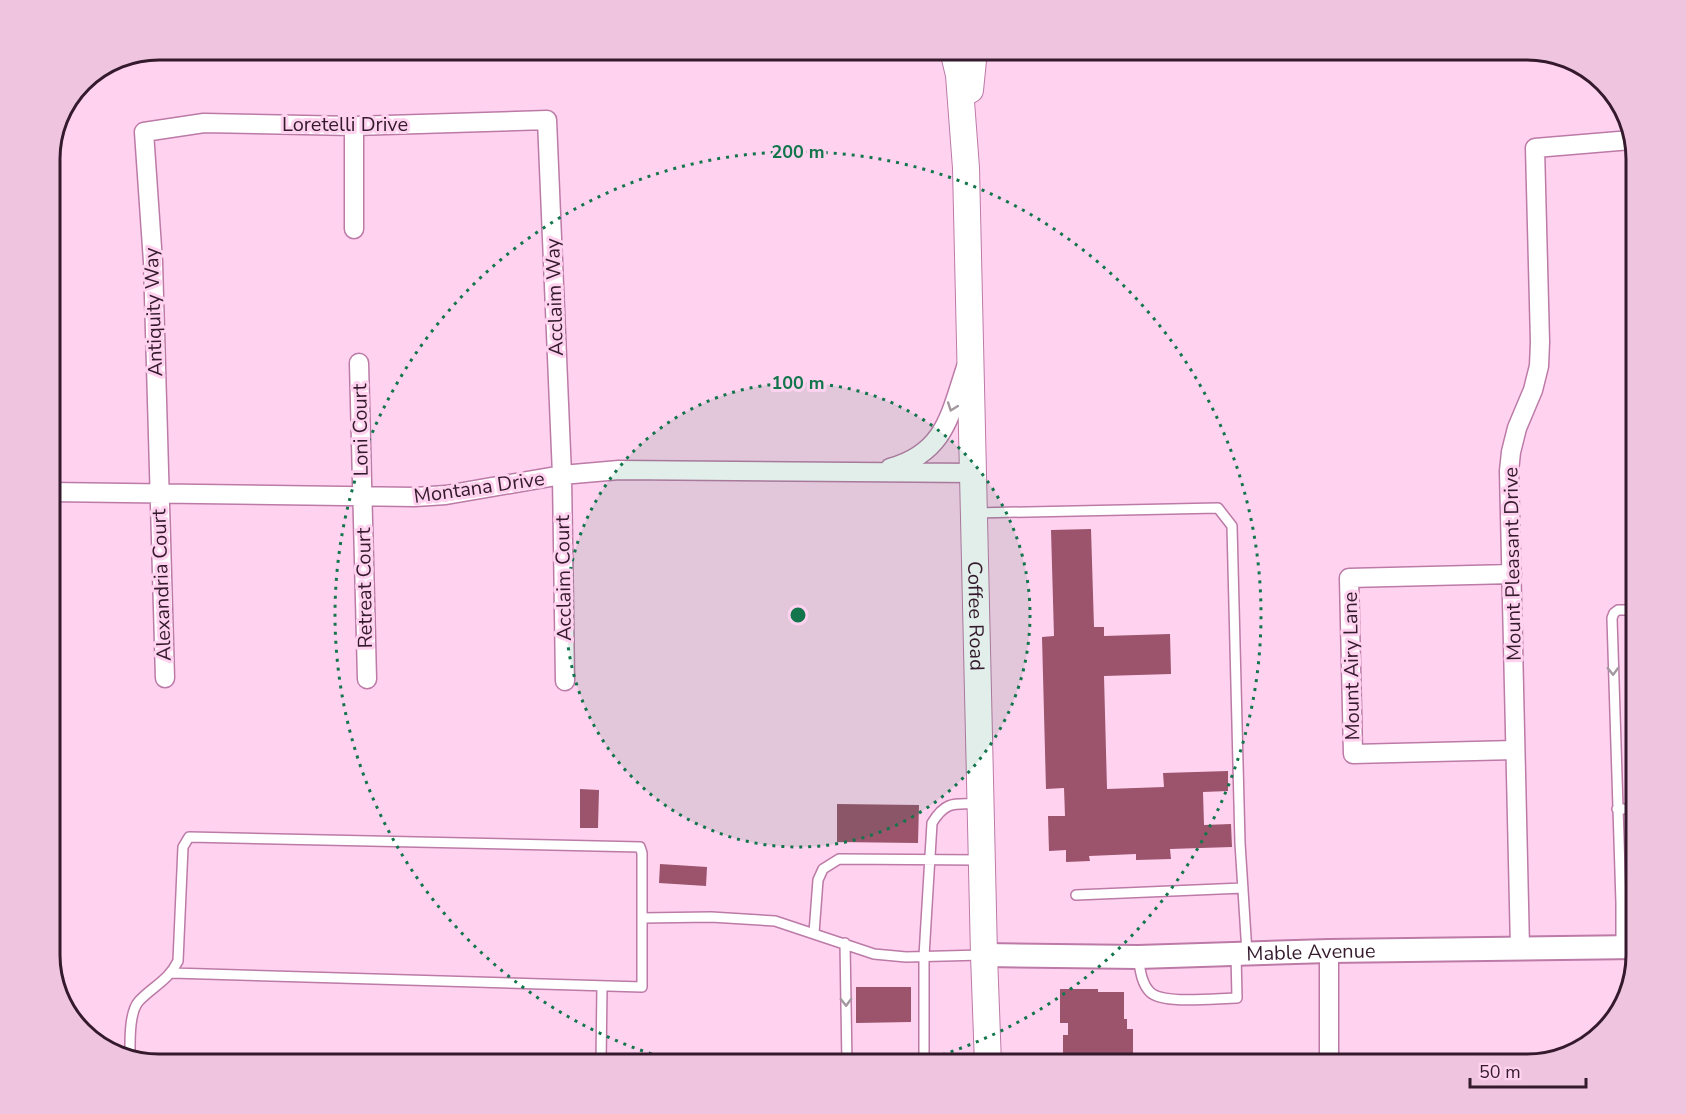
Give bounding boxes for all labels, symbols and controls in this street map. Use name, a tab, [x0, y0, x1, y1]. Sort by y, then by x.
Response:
street label: Loretelli Drive	[282, 111, 408, 138]
text: 200 m	[771, 140, 825, 164]
street label: Acclaim Way	[539, 237, 570, 356]
street label: Antiquity Way	[138, 246, 169, 377]
text: 100 m	[771, 371, 825, 395]
street label: Loni Court	[346, 382, 375, 477]
one-way arrow	[947, 401, 960, 412]
street label: Montana Drive	[412, 465, 546, 510]
street label: Mount Pleasant Drive	[1497, 467, 1528, 661]
street label: Alexandria Court	[145, 507, 178, 662]
street label: Acclaim Court	[549, 514, 578, 641]
street label: Retreat Court	[350, 526, 379, 649]
street label: Coffee Road	[961, 561, 990, 671]
street label: Mount Airy Lane	[1337, 591, 1366, 741]
centre of rings	[788, 605, 808, 625]
one-way arrow	[1607, 666, 1620, 675]
street label: Mable Avenue	[1246, 937, 1376, 968]
one-way arrow	[840, 997, 852, 1006]
scale bar	[1470, 1051, 1586, 1089]
text: 50 m	[1479, 1060, 1521, 1084]

